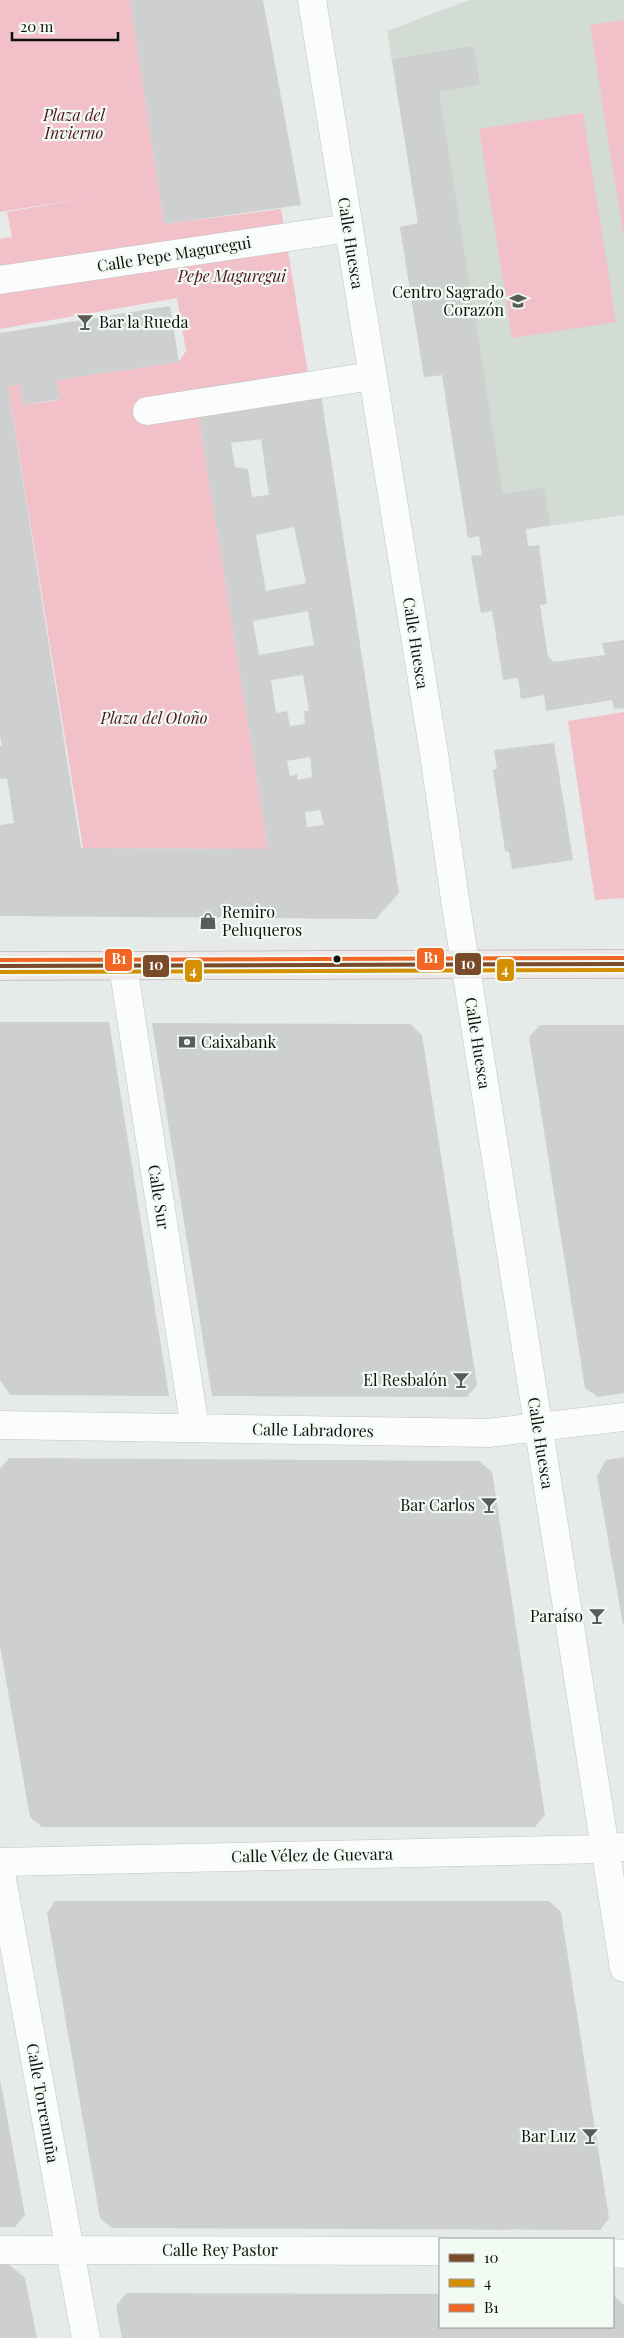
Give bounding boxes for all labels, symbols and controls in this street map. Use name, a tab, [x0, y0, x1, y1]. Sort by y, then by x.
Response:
scale bar	[12, 10, 119, 42]
text: 20 m	[20, 16, 54, 36]
park label: Plaza del Invierno	[42, 104, 105, 143]
street label: Calle Huesca	[334, 196, 369, 290]
street label: Calle Pepe Maguregui	[96, 232, 252, 276]
park label: Pepe Maguregui	[178, 266, 286, 286]
place label: Centro Sagrado Corazón	[392, 281, 504, 320]
school or university icon: Centro Sagrado Corazón	[508, 291, 528, 311]
place label: Bar la Rueda	[99, 311, 189, 332]
bar icon: Bar la Rueda	[75, 312, 95, 332]
street label: Calle Huesca	[399, 596, 434, 690]
park label: Plaza del Otoño	[99, 707, 208, 728]
place label: Remiro Peluqueros	[222, 901, 302, 940]
shop icon: Remiro Peluqueros	[198, 911, 218, 931]
line badge: B1	[416, 947, 445, 971]
line badge: B1	[104, 948, 133, 972]
text: B1	[424, 948, 438, 967]
text: B1	[112, 949, 126, 968]
line badge: 10	[454, 952, 482, 976]
line badge: 10	[142, 954, 170, 978]
unlabelled marker	[332, 954, 342, 964]
text: 10	[461, 954, 475, 973]
text: 10	[149, 955, 163, 974]
line badge: 4	[496, 958, 515, 982]
line badge: 4	[184, 959, 203, 983]
text: 4	[501, 960, 509, 979]
text: 4	[189, 961, 197, 980]
street label: Calle Huesca	[461, 996, 496, 1090]
place label: Caixabank	[201, 1031, 276, 1052]
bank icon: Caixabank	[177, 1032, 197, 1052]
street label: Calle Sur	[144, 1163, 175, 1231]
place label: El Resbalón	[363, 1369, 447, 1390]
bar icon: El Resbalón	[451, 1370, 471, 1390]
street label: Calle Huesca	[524, 1396, 559, 1490]
street label: Calle Labradores	[252, 1418, 374, 1441]
place label: Bar Carlos	[400, 1494, 475, 1515]
bar icon: Bar Carlos	[479, 1495, 499, 1515]
place label: Paraíso	[530, 1605, 583, 1626]
bar icon: Paraíso	[587, 1606, 607, 1626]
street label: Calle Vélez de Guevara	[231, 1843, 393, 1866]
street label: Calle Torremuña	[23, 2042, 64, 2164]
place label: Bar Luz	[521, 2125, 576, 2146]
bar icon: Bar Luz	[580, 2126, 600, 2146]
legend	[439, 2238, 614, 2328]
street label: Calle Rey Pastor	[162, 2239, 278, 2260]
text: 10	[484, 2247, 499, 2267]
text: 4	[484, 2272, 491, 2292]
text: B1	[484, 2297, 499, 2317]

